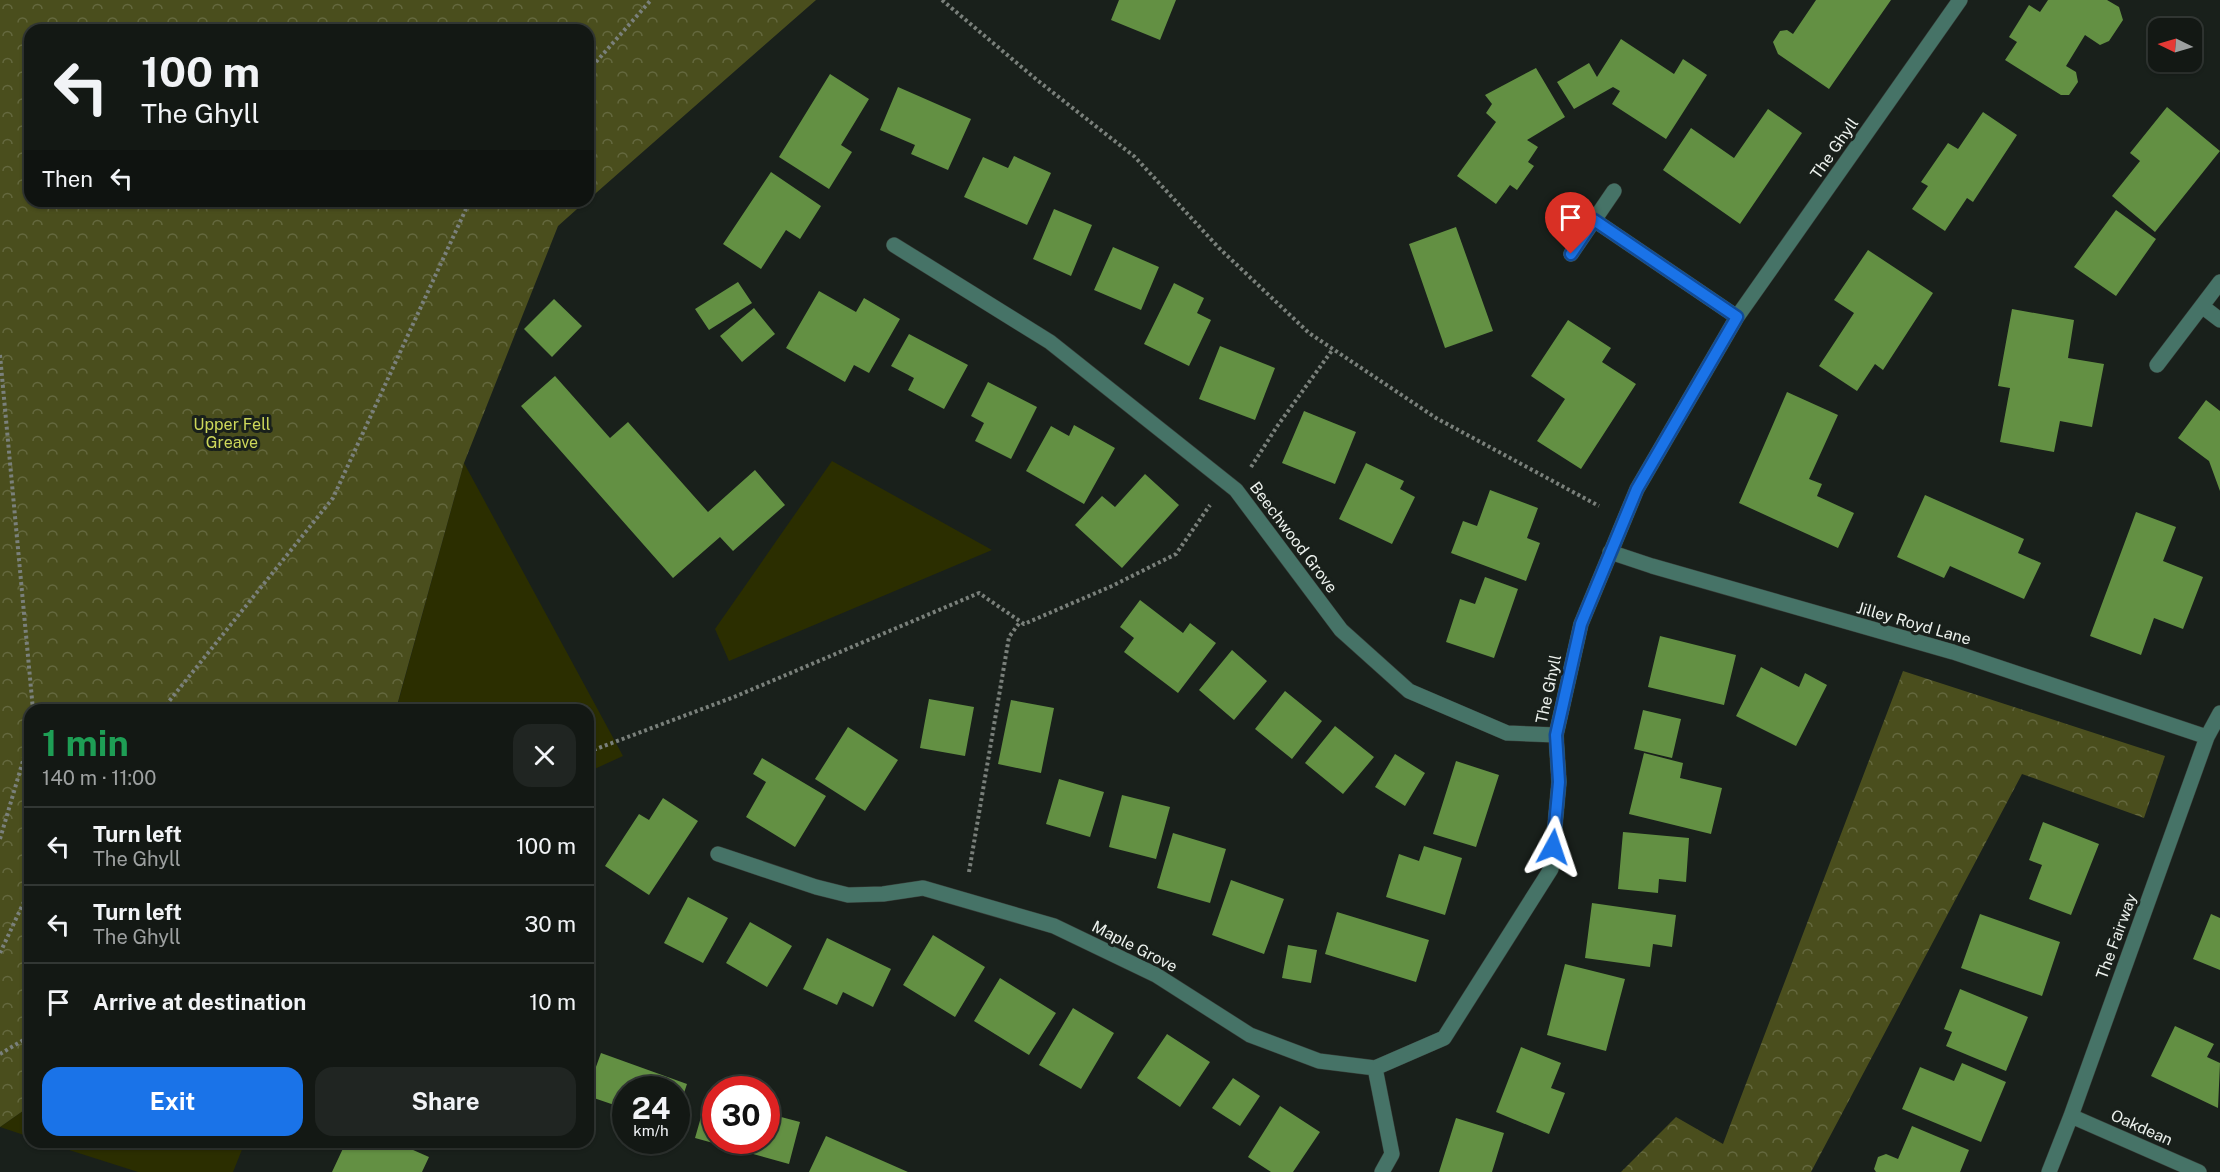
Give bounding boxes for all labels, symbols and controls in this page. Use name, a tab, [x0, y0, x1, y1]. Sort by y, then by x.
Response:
north arrow	[2148, 18, 2202, 72]
map controls	[2148, 18, 2202, 72]
text: 100 m	[141, 47, 260, 96]
icon: left	[42, 48, 120, 126]
text: The Ghyll	[141, 97, 260, 129]
street label: The Ghyll	[1806, 114, 1862, 183]
icon: left	[105, 162, 138, 195]
text: Then	[42, 166, 93, 192]
pin	[1545, 192, 1596, 254]
icon: arrive	[1554, 201, 1587, 234]
park label: Upper Fell Greave	[193, 415, 271, 452]
street label: Beechwood Grove	[1246, 478, 1342, 597]
street label: Jilley Royd Lane	[1854, 598, 1973, 649]
street label: The Ghyll	[1532, 653, 1565, 725]
text: 1 min	[42, 722, 129, 764]
button: close	[513, 724, 576, 787]
text: 140 m · 11:00	[42, 766, 156, 790]
position arrow	[1521, 815, 1585, 879]
text: Turn left	[93, 821, 182, 847]
icon: left	[42, 830, 75, 863]
text: 100 m	[516, 833, 576, 859]
text: The Ghyll	[93, 847, 181, 871]
street label: The Fairway	[2092, 890, 2141, 982]
text: Turn left	[93, 899, 182, 925]
icon: left	[42, 908, 75, 941]
text: 30 m	[524, 911, 576, 937]
street label: Maple Grove	[1089, 917, 1181, 976]
text: The Ghyll	[93, 925, 181, 949]
icon: arrive	[42, 986, 75, 1019]
text: Arrive at destination	[93, 989, 306, 1015]
text: 10 m	[529, 989, 576, 1015]
button: Exit	[42, 1067, 303, 1136]
button: Share	[315, 1067, 576, 1136]
speed limit sign: 30	[702, 1076, 780, 1154]
text: 24	[632, 1090, 670, 1126]
street label: Oakdean	[2108, 1105, 2176, 1149]
text: km/h	[633, 1122, 669, 1139]

